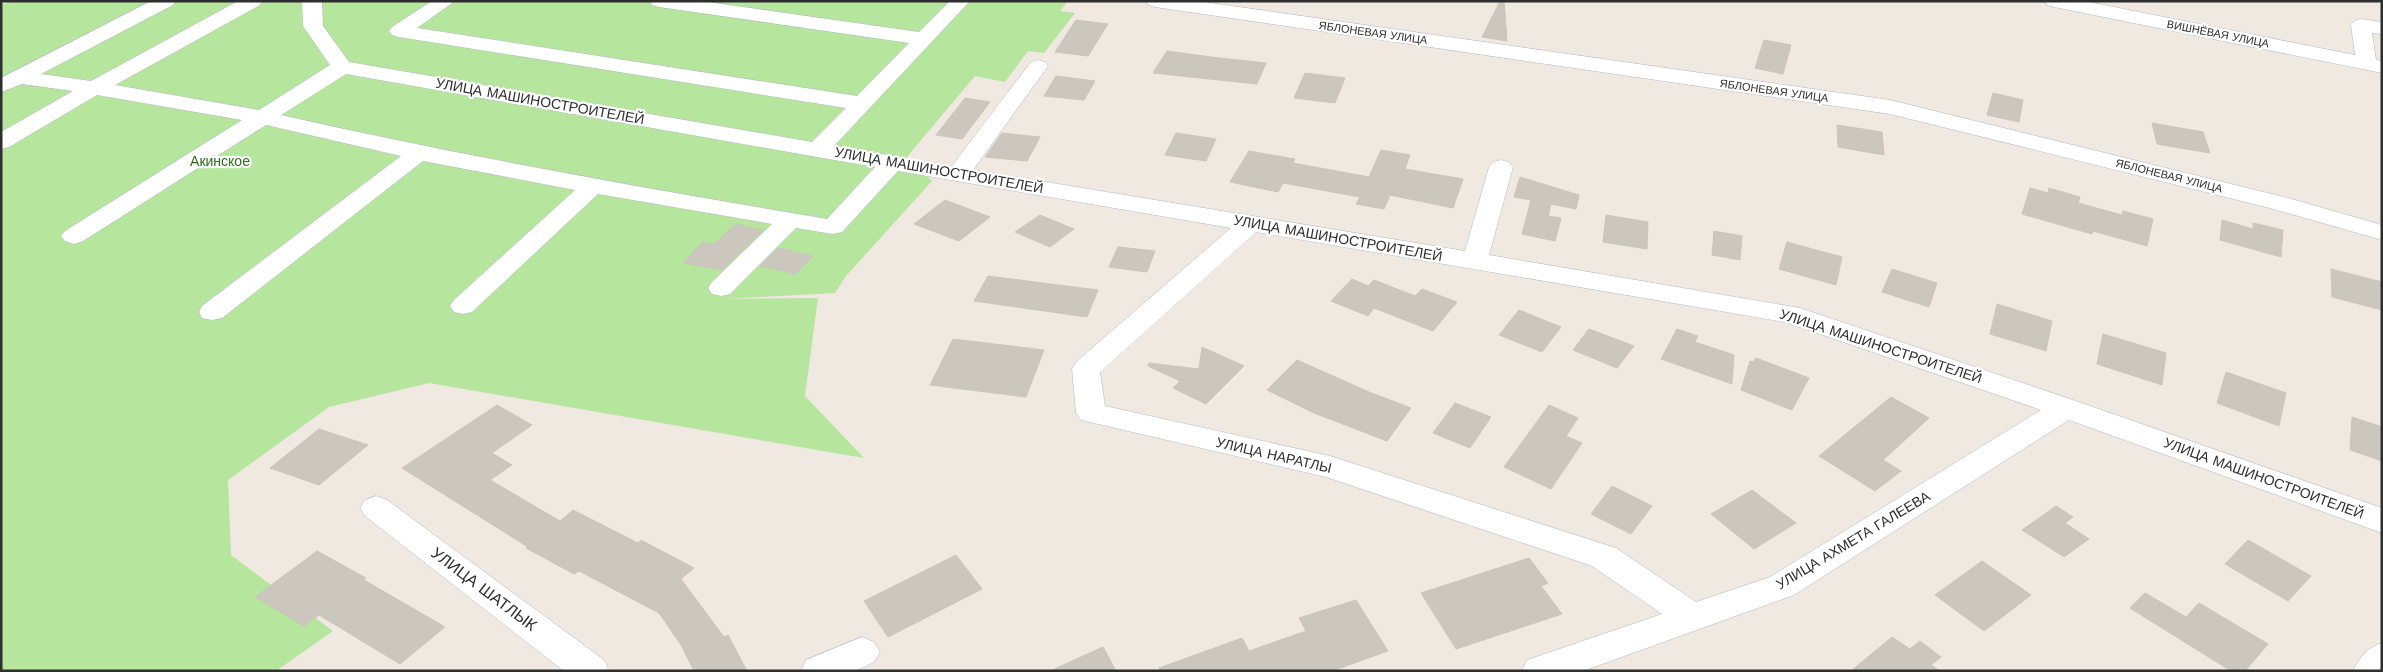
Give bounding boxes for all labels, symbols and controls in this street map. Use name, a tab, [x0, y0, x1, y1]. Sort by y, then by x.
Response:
street label: ВИШНЁВАЯ УЛИЦА	[2166, 18, 2271, 50]
street label: ЯБЛОНЕВАЯ УЛИЦА	[1318, 19, 1429, 47]
street label: УЛИЦА МАШИНОСТРОИТЕЛЕЙ	[434, 74, 646, 127]
street label: ЯБЛОНЕВАЯ УЛИЦА	[1719, 77, 1830, 105]
street label: УЛИЦА МАШИНОСТРОИТЕЛЕЙ	[833, 143, 1045, 196]
park label: Акинское	[190, 153, 250, 169]
street label: ЯБЛОНЕВАЯ УЛИЦА	[2114, 156, 2224, 196]
street label: УЛИЦА МАШИНОСТРОИТЕЛЕЙ	[1232, 211, 1444, 264]
street label: УЛИЦА МАШИНОСТРОИТЕЛЕЙ	[1778, 305, 1984, 386]
street label: УЛИЦА МАШИНОСТРОИТЕЛЕЙ	[2162, 433, 2367, 522]
street label: УЛИЦА НАРАТЛЫ	[1215, 434, 1333, 476]
street label: УЛИЦА АХМЕТА ГАЛЕЕВА	[1773, 487, 1933, 592]
street label: УЛИЦА ШАТЛЫК	[428, 543, 541, 635]

